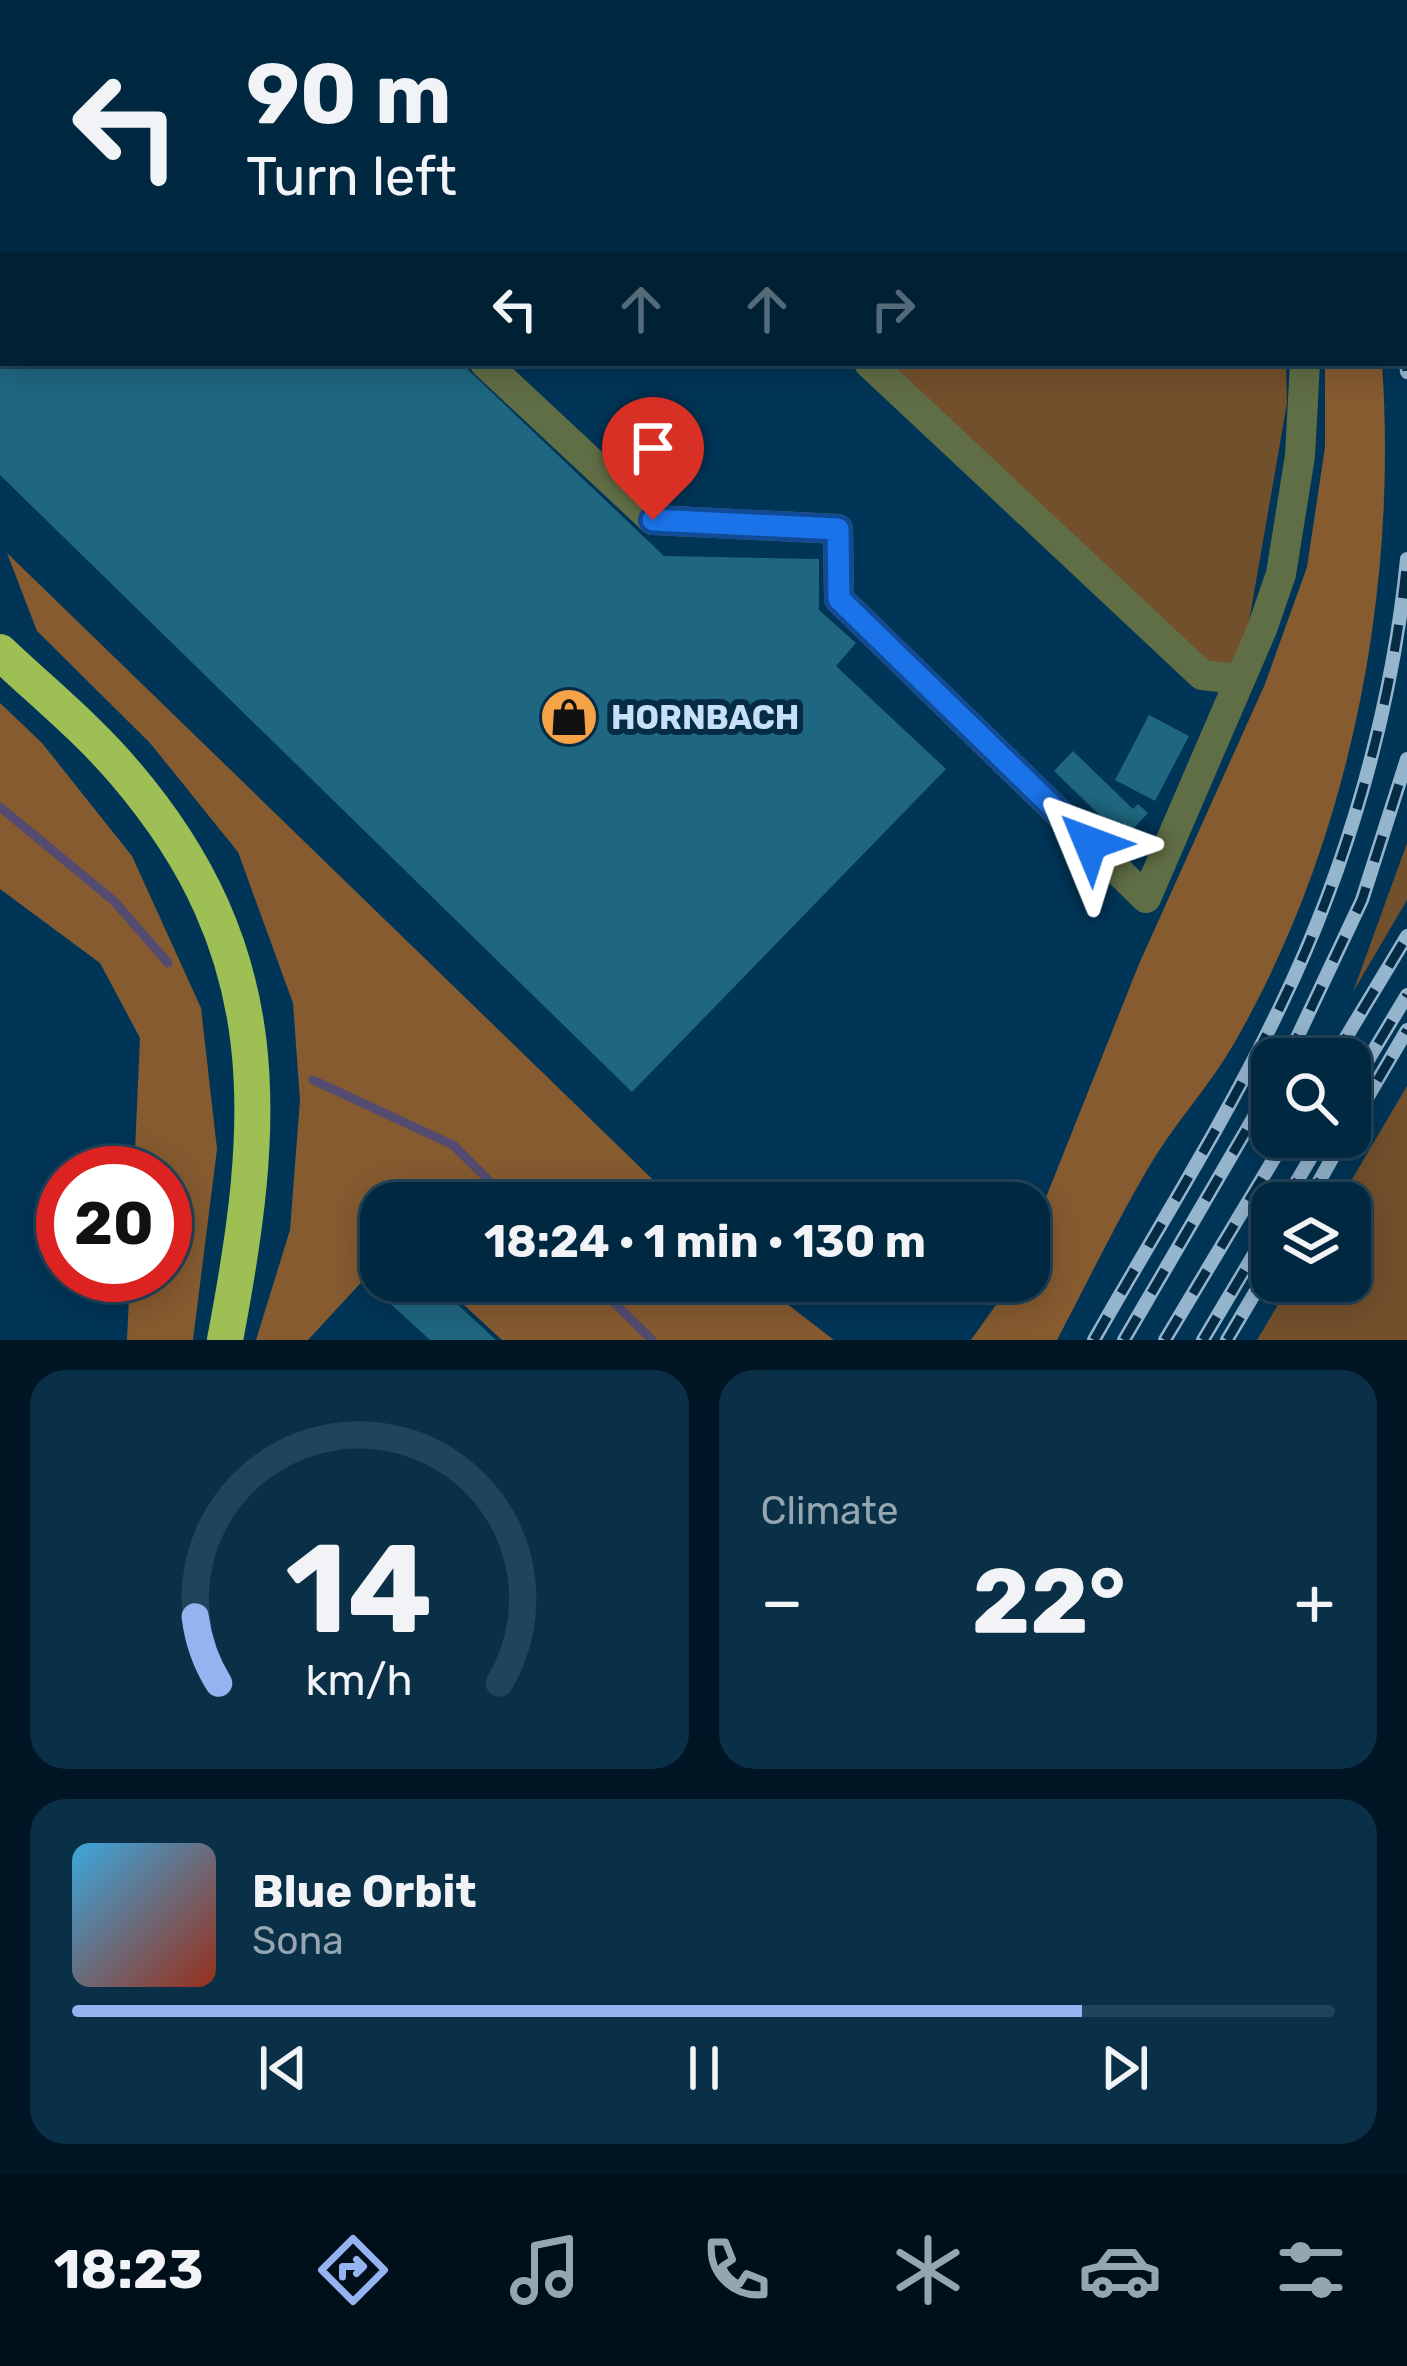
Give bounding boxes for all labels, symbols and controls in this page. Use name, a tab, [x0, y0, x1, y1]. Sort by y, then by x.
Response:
text: 90 m	[246, 44, 452, 144]
icon: left	[48, 48, 204, 204]
text: Turn left	[246, 145, 457, 209]
icon: left	[482, 276, 548, 342]
icon: ahead	[608, 276, 674, 342]
icon: ahead	[734, 276, 800, 342]
icon: right	[860, 276, 926, 342]
pin	[602, 397, 704, 520]
icon: arrive	[620, 415, 686, 481]
shop icon: HORNBACH	[538, 686, 600, 748]
place label: HORNBACH	[611, 698, 799, 737]
position arrow	[1027, 780, 1153, 906]
map controls	[1251, 1038, 1371, 1302]
button: search	[1251, 1038, 1371, 1158]
speed limit sign: 20	[36, 1146, 192, 1302]
button: layers	[1251, 1182, 1371, 1302]
text: 18:24 · 1 min · 130 m	[484, 1215, 926, 1268]
text: Climate	[761, 1488, 899, 1534]
text: 14	[286, 1515, 433, 1663]
text: 22°	[972, 1548, 1126, 1655]
text: −	[761, 1562, 803, 1641]
text: +	[1294, 1562, 1335, 1641]
text: km/h	[306, 1654, 413, 1705]
text: Blue Orbit	[252, 1865, 476, 1918]
text: Sona	[252, 1918, 344, 1964]
icon: previous	[250, 2035, 316, 2101]
icon: pause	[671, 2035, 737, 2101]
icon: next	[1092, 2035, 1158, 2101]
icon: directions	[311, 2228, 395, 2312]
icon: music	[503, 2228, 587, 2312]
icon: phone	[694, 2228, 778, 2312]
icon: climate	[886, 2228, 970, 2312]
icon: car	[1078, 2228, 1162, 2312]
icon: filters	[1269, 2228, 1353, 2312]
text: 18:23	[54, 2238, 204, 2302]

